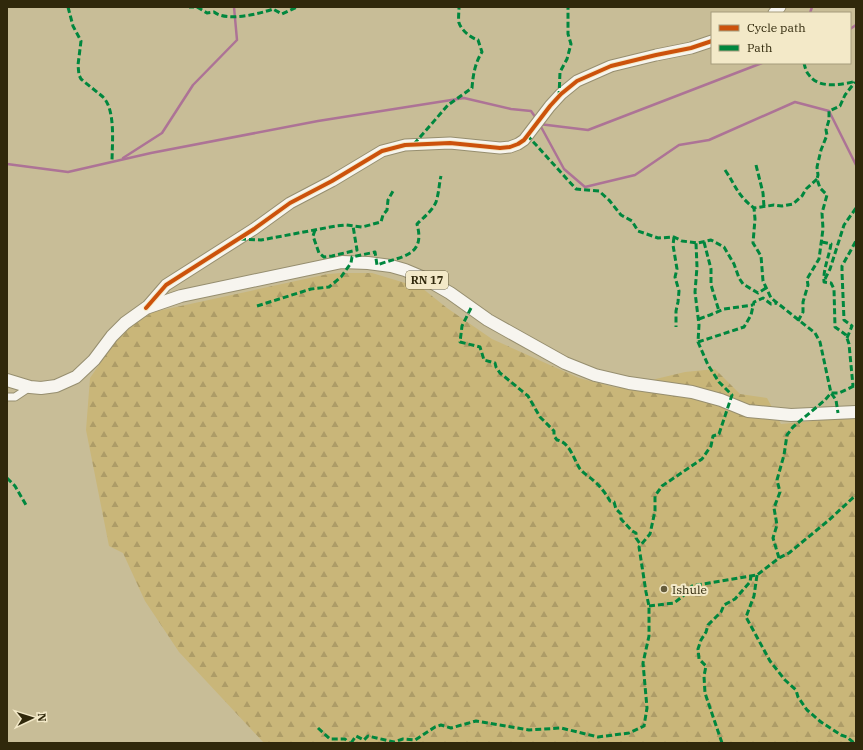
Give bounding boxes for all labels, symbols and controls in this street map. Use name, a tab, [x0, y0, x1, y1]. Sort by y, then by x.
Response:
legend	[711, 12, 851, 64]
text: Cycle path	[747, 20, 806, 35]
text: Path	[747, 40, 773, 55]
road number: RN 17	[406, 271, 448, 289]
place label: Ishule	[672, 582, 707, 597]
marker: Ishule	[659, 584, 669, 594]
north arrow	[12, 698, 52, 738]
text: N	[35, 712, 49, 722]

